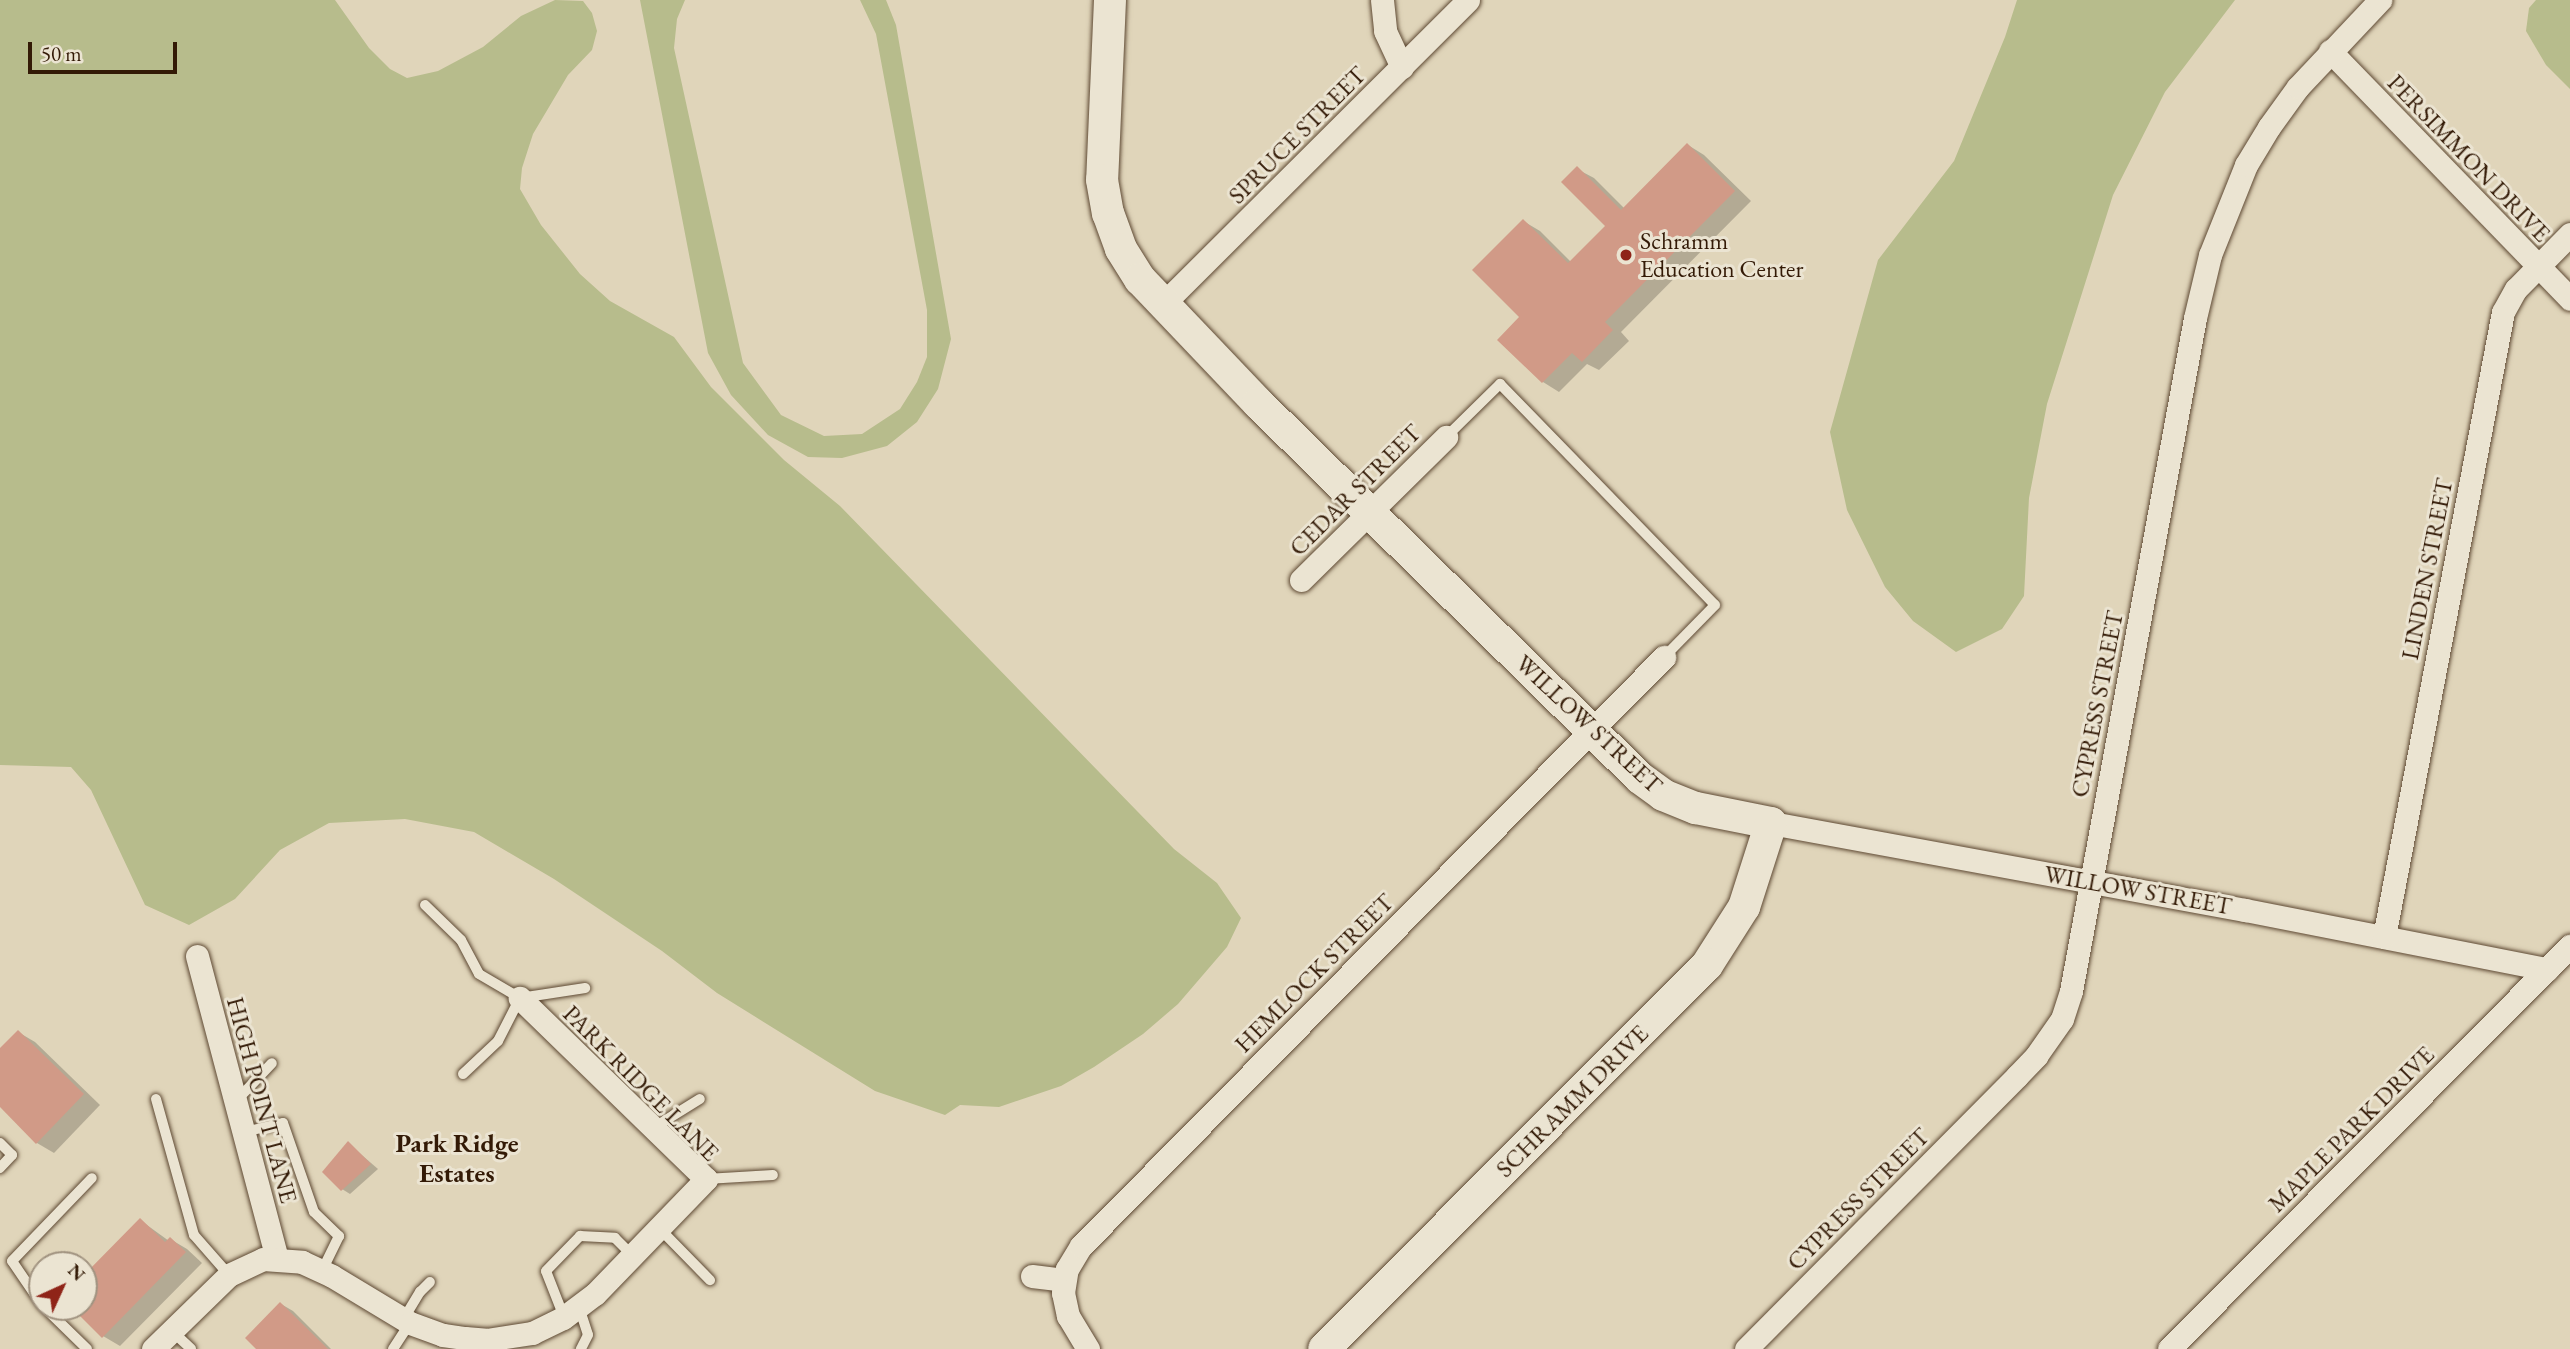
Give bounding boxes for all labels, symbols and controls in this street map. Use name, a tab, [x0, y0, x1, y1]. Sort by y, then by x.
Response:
scale bar	[32, 28, 180, 72]
text: 50 m	[41, 40, 82, 67]
street label: SPRUCE STREET	[1222, 60, 1372, 210]
street label: PERSIMMON DRIVE	[2382, 68, 2556, 248]
place label: Schramm Education Center	[1640, 227, 1803, 283]
marker: Schramm Education Center	[1618, 247, 1634, 263]
street label: CEDAR STREET	[1283, 418, 1427, 562]
street label: LINDEN STREET	[2395, 476, 2459, 662]
street label: CYPRESS STREET	[2065, 608, 2129, 800]
street label: WILLOW STREET	[1510, 649, 1668, 799]
street label: WILLOW STREET	[2042, 859, 2234, 921]
street label: HEMLOCK STREET	[1229, 888, 1399, 1058]
street label: HIGH POINT LANE	[221, 994, 303, 1206]
street label: PARK RIDGE LANE	[557, 999, 725, 1167]
street label: SCHRAMM DRIVE	[1490, 1019, 1654, 1183]
street label: MAPLE PARK DRIVE	[2262, 1040, 2440, 1218]
street label: CYPRESS STREET	[1781, 1122, 1935, 1276]
district label: Park Ridge Estates	[395, 1128, 519, 1190]
north arrow	[28, 1251, 98, 1321]
text: N	[63, 1258, 91, 1286]

